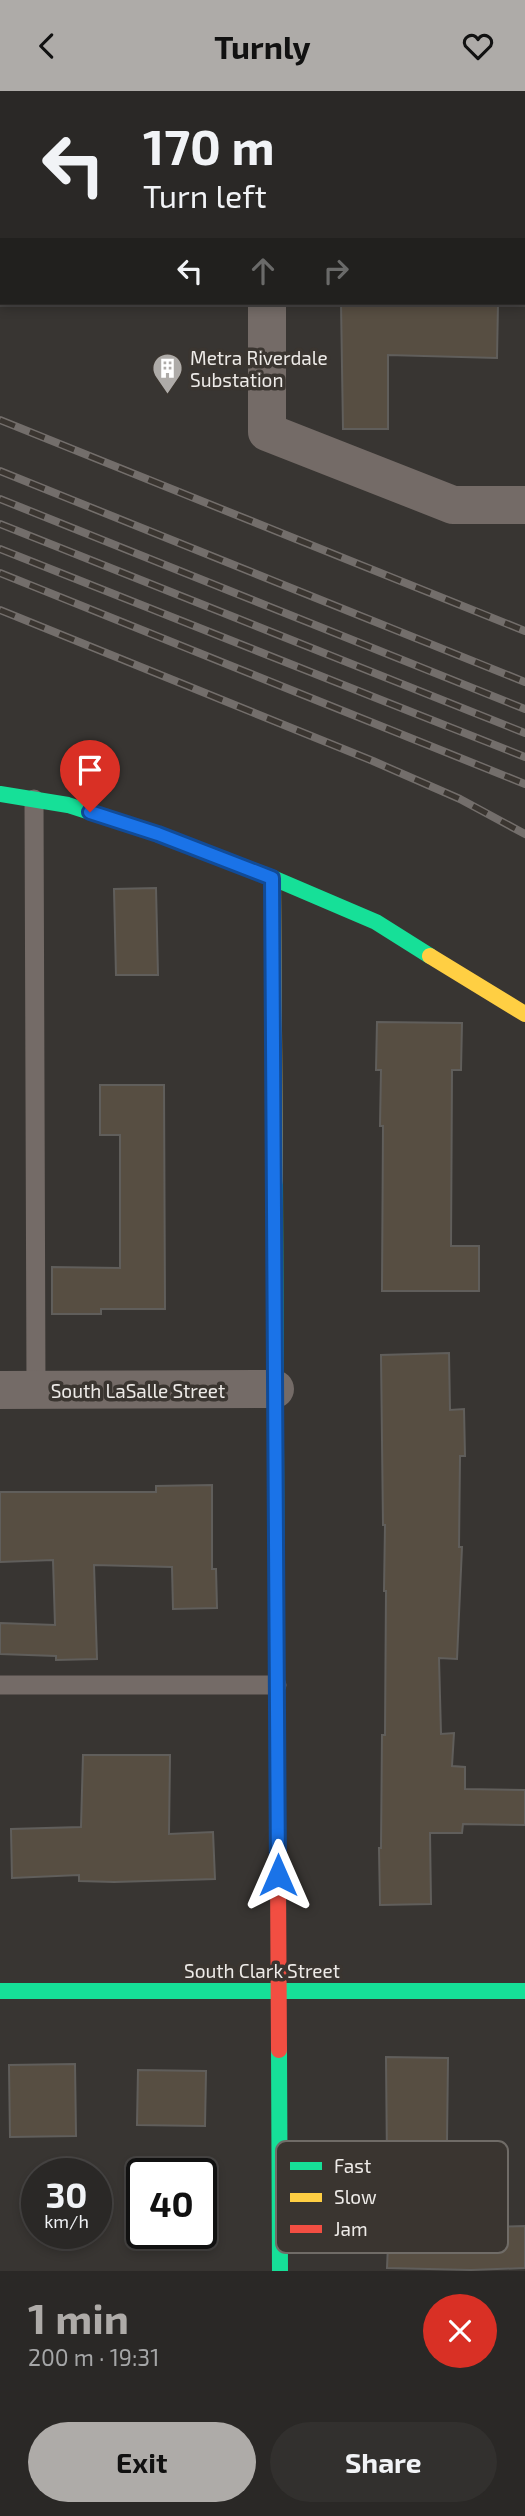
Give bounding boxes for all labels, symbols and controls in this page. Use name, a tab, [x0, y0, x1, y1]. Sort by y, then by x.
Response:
icon: back	[28, 27, 66, 65]
text: Turnly	[214, 27, 311, 65]
icon: heart	[459, 27, 497, 65]
text: 170 m	[143, 116, 275, 175]
icon: left	[28, 119, 119, 210]
text: Turn left	[143, 176, 267, 214]
icon: left	[171, 252, 209, 290]
icon: ahead	[244, 252, 282, 290]
icon: right	[317, 252, 355, 290]
place label: Metra Riverdale Substation	[190, 346, 328, 391]
building icon: Metra Riverdale Substation	[150, 351, 184, 395]
pin	[60, 740, 120, 812]
icon: arrive	[71, 751, 109, 789]
street label: South LaSalle Street	[51, 1379, 225, 1402]
position arrow	[241, 1838, 315, 1912]
street label: South Clark Street	[184, 1959, 340, 1982]
legend	[276, 2141, 508, 2253]
text: Fast	[334, 2154, 371, 2177]
speed limit sign: 40	[126, 2158, 217, 2249]
text: 30	[46, 2173, 87, 2215]
text: Slow	[334, 2185, 377, 2208]
text: km/h	[44, 2210, 89, 2232]
text: Jam	[334, 2217, 368, 2240]
text: 1 min	[28, 2292, 129, 2342]
button: close	[423, 2294, 497, 2368]
text: 200 m · 19:31	[28, 2343, 159, 2371]
button: Exit	[28, 2422, 256, 2502]
button: Share	[270, 2422, 497, 2502]

